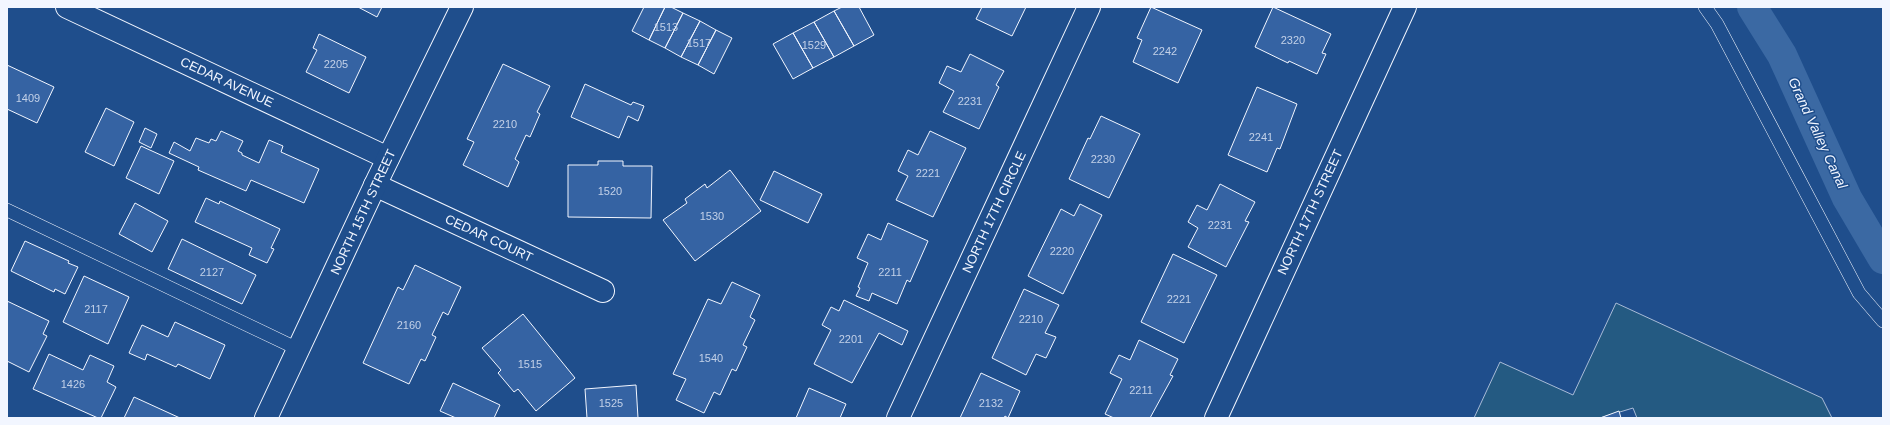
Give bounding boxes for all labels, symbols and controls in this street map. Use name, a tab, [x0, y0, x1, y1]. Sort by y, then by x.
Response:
house number: 1513	[654, 21, 678, 33]
house number: 2320	[1281, 34, 1305, 46]
house number: 1517	[687, 37, 711, 49]
house number: 1529	[802, 39, 826, 51]
house number: 2242	[1153, 45, 1177, 57]
street label: CEDAR AVENUE	[178, 54, 276, 110]
house number: 2205	[324, 58, 348, 70]
water label: Grand Valley Canal	[1785, 75, 1851, 192]
house number: 1409	[16, 92, 40, 104]
house number: 2231	[958, 95, 982, 107]
house number: 2210	[493, 118, 517, 130]
house number: 2241	[1249, 131, 1273, 143]
street label: NORTH 15TH STREET	[327, 147, 399, 277]
street label: NORTH 17TH STREET	[1274, 147, 1346, 277]
street label: NORTH 17TH CIRCLE	[959, 148, 1029, 275]
house number: 2230	[1091, 153, 1115, 165]
house number: 2221	[916, 167, 940, 179]
house number: 1520	[598, 185, 622, 197]
house number: 1530	[700, 210, 724, 222]
street label: CEDAR COURT	[443, 211, 535, 265]
house number: 2231	[1208, 219, 1232, 231]
house number: 2220	[1050, 245, 1074, 257]
house number: 2127	[200, 266, 224, 278]
house number: 2211	[878, 266, 902, 278]
house number: 2221	[1167, 293, 1191, 305]
house number: 2117	[84, 303, 108, 315]
house number: 2210	[1019, 313, 1043, 325]
house number: 2160	[397, 319, 421, 331]
house number: 2201	[839, 333, 863, 345]
house number: 1540	[699, 352, 723, 364]
house number: 1515	[518, 358, 542, 370]
house number: 1426	[61, 378, 85, 390]
house number: 2211	[1129, 384, 1153, 396]
house number: 1525	[599, 397, 623, 409]
house number: 2132	[979, 397, 1003, 409]

